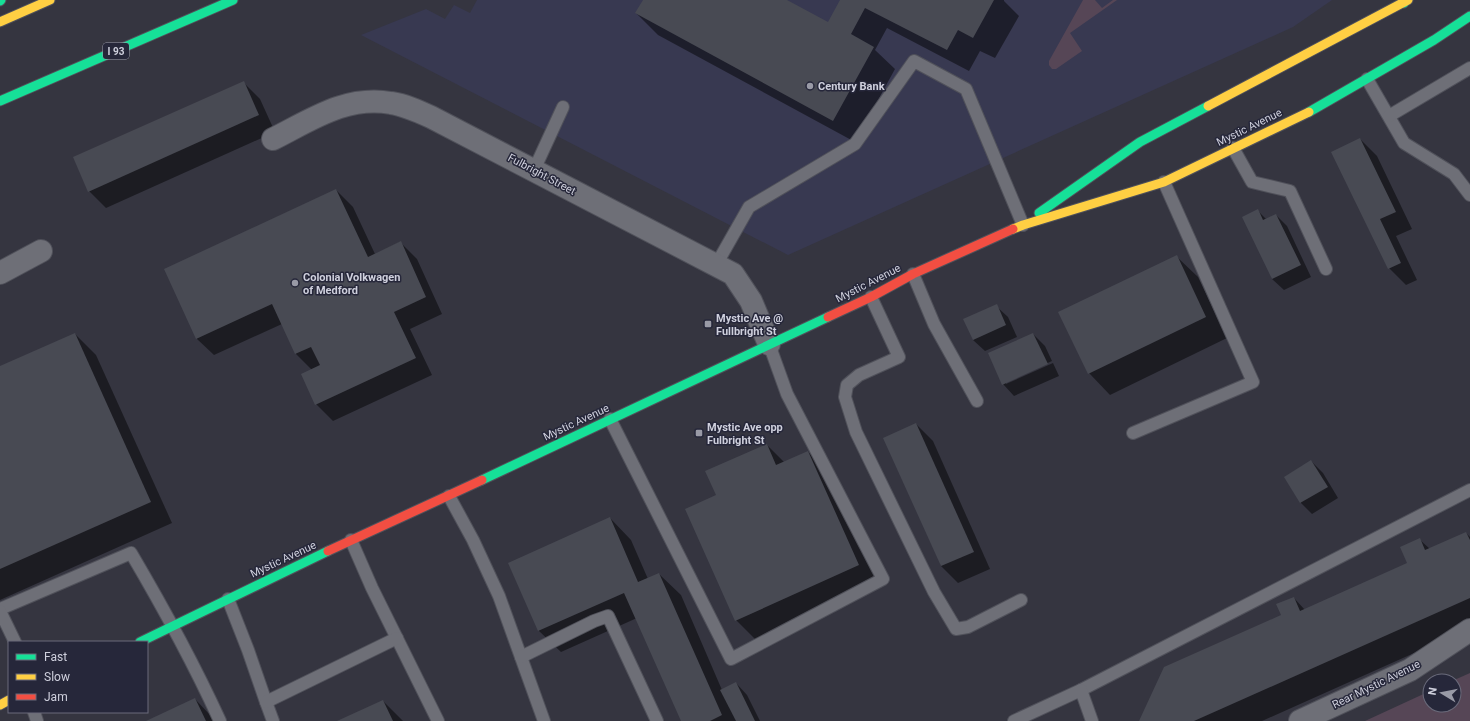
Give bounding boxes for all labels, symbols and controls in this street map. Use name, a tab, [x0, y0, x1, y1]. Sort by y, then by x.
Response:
road number: I 93	[103, 43, 129, 59]
place label: Century Bank	[818, 80, 885, 93]
marker: Century Bank	[805, 81, 815, 91]
street label: Mystic Avenue	[1214, 106, 1284, 149]
street label: Fulbright Street	[506, 151, 578, 198]
street label: Mystic Avenue	[834, 261, 903, 305]
place label: Colonial Volkwagen of Medford	[303, 271, 400, 297]
marker: Colonial Volkwagen of Medford	[290, 278, 300, 288]
place label: Mystic Ave @ Fullbright St	[716, 312, 783, 338]
marker: Mystic Ave @ Fullbright St	[703, 319, 713, 329]
street label: Mystic Avenue	[541, 401, 611, 443]
place label: Mystic Ave opp Fulbright St	[707, 421, 783, 447]
marker: Mystic Ave opp Fulbright St	[694, 428, 704, 438]
street label: Mystic Avenue	[248, 538, 318, 580]
legend	[8, 641, 148, 713]
text: Fast	[44, 650, 67, 664]
street label: Rear Mystic Avenue	[1330, 657, 1422, 711]
text: Slow	[44, 670, 70, 684]
north arrow	[1422, 673, 1462, 713]
text: N	[1426, 686, 1440, 696]
text: Jam	[44, 690, 68, 704]

